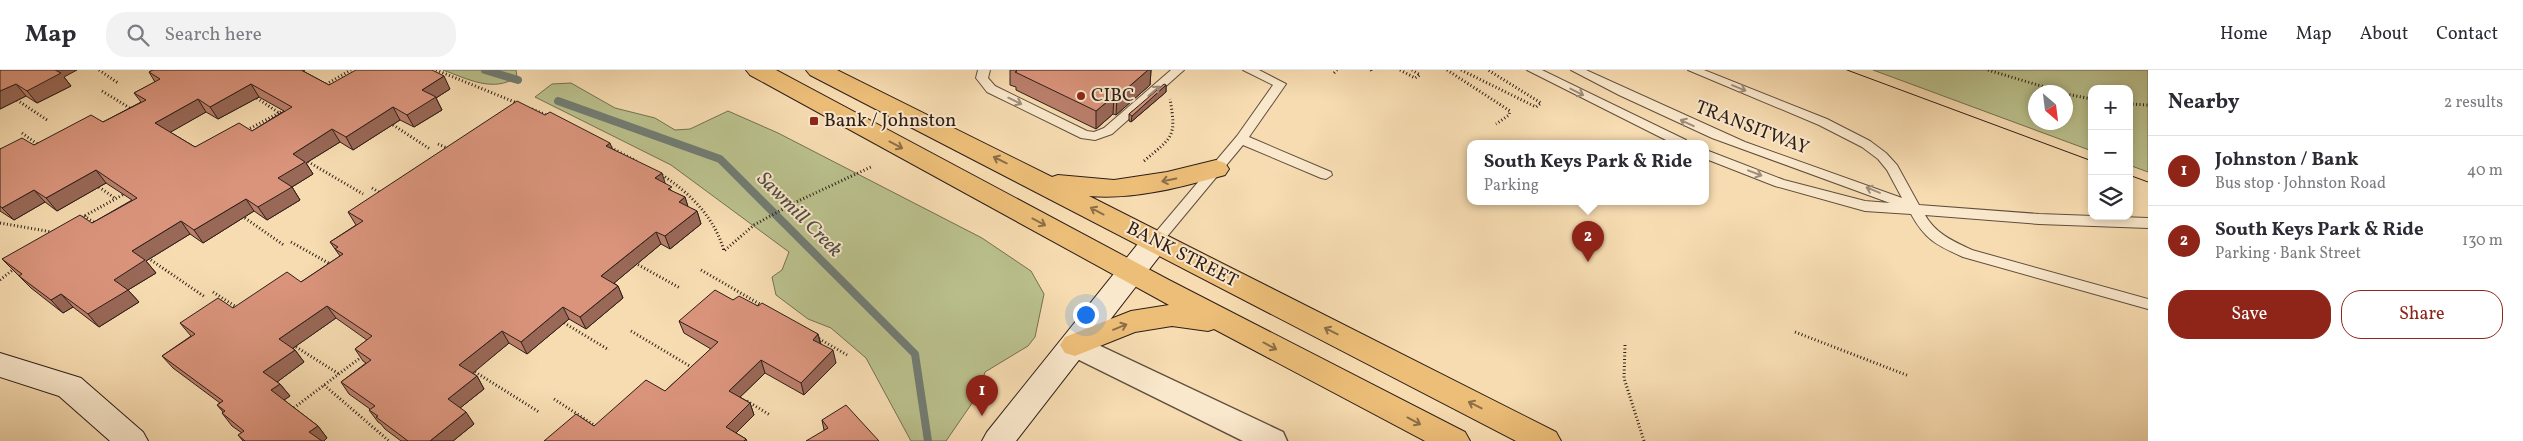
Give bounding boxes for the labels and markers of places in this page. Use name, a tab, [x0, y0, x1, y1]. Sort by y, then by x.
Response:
place label: CIBC	[1091, 83, 1134, 109]
marker: CIBC	[1075, 90, 1087, 102]
place label: Bank / Johnston	[824, 108, 956, 134]
marker: Bank / Johnston	[808, 115, 820, 127]
pin: 2	[1572, 221, 1604, 262]
pin: 1	[966, 375, 998, 416]

